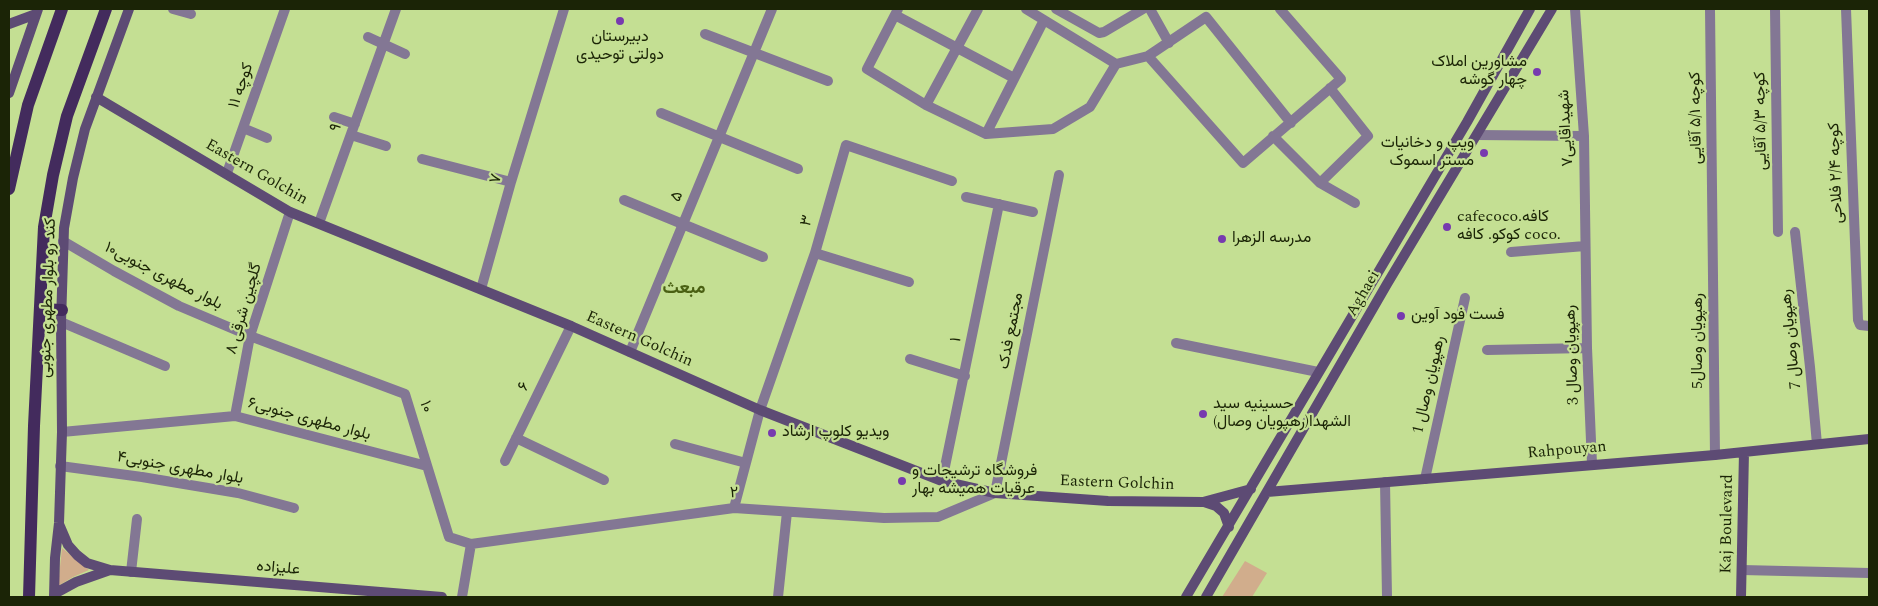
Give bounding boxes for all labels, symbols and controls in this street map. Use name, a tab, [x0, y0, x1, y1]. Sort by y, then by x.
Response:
marker: دبیرستان دولتی توحیدی	[614, 15, 626, 27]
place label: دبیرستان دولتی توحیدی	[576, 28, 664, 66]
place label: مشاورین املاک چهار گوشه	[1431, 53, 1527, 91]
street label: کوچه ۱۱	[225, 61, 259, 111]
marker: مشاورین املاک چهار گوشه	[1531, 66, 1543, 78]
street label: کوچه ۵/۱ آقایی	[1687, 72, 1707, 164]
street label: کوچه ۵/۳ آقایی	[1752, 72, 1772, 170]
street label: شهیداقایی۷	[1555, 89, 1579, 167]
street label: ۹	[327, 121, 347, 135]
street label: کوچه ۲/۴ فلاحی	[1826, 122, 1848, 224]
place label: ویپ و دخانیات مستر اسموک	[1381, 134, 1474, 172]
street label: Eastern Golchin	[201, 136, 311, 210]
marker: ویپ و دخانیات مستر اسموک	[1478, 147, 1490, 159]
street label: ۷	[486, 172, 508, 186]
street label: ۵	[667, 189, 689, 205]
place label: cafecoco.کافه کوکو. کافه coco.	[1457, 208, 1561, 246]
street label: ۳	[797, 213, 819, 229]
street label: کند رو بلوار مطهری جنوبی	[37, 218, 61, 378]
marker: cafecoco.کافه کوکو. کافه coco.	[1441, 221, 1453, 233]
place label: مدرسه الزهرا	[1232, 229, 1311, 249]
marker: مدرسه الزهرا	[1216, 233, 1228, 245]
street label: بلوار مطهری جنوبی۱۰	[101, 239, 225, 315]
street label: ۸ گلچین شرقی	[223, 261, 267, 357]
street label: Aghaei	[1343, 268, 1385, 320]
district label: مبعث	[662, 278, 706, 300]
street label: 7 رهپویان وصال	[1777, 288, 1807, 390]
street label: مجتمع فدک	[995, 291, 1029, 371]
street label: رهپویان وصال5	[1689, 293, 1709, 389]
street label: 3 رهپویان وصال	[1562, 305, 1584, 405]
place label: فست فود آوین	[1411, 306, 1505, 326]
street label: Eastern Golchin	[583, 308, 695, 372]
marker: فست فود آوین	[1395, 310, 1407, 322]
street label: 1 رهپویان وصال	[1409, 334, 1451, 436]
street label: ۱	[947, 336, 967, 344]
street label: ۶	[515, 379, 535, 395]
street label: بلوار مطهری جنوبی۶	[245, 394, 373, 446]
place label: حسینیه سید الشهدا(رهپویان وصال)	[1213, 395, 1351, 433]
street label: ۱۰	[414, 399, 436, 415]
marker: حسینیه سید الشهدا(رهپویان وصال)	[1197, 408, 1209, 420]
place label: ویدیو کلوپ ارشاد	[782, 423, 889, 443]
marker: ویدیو کلوپ ارشاد	[766, 427, 778, 439]
street label: Rahpouyan	[1527, 438, 1607, 464]
street label: بلوار مطهری جنوبی۴	[115, 448, 245, 490]
place label: فروشگاه ترشیجات و عرقیات همیشه بهار	[912, 462, 1037, 500]
street label: Eastern Golchin	[1059, 472, 1175, 496]
street label: Kaj Boulevard	[1718, 474, 1738, 574]
marker: فروشگاه ترشیجات و عرقیات همیشه بهار	[896, 475, 908, 487]
street label: ۲	[729, 484, 739, 504]
street label: علیزاده	[255, 558, 301, 580]

